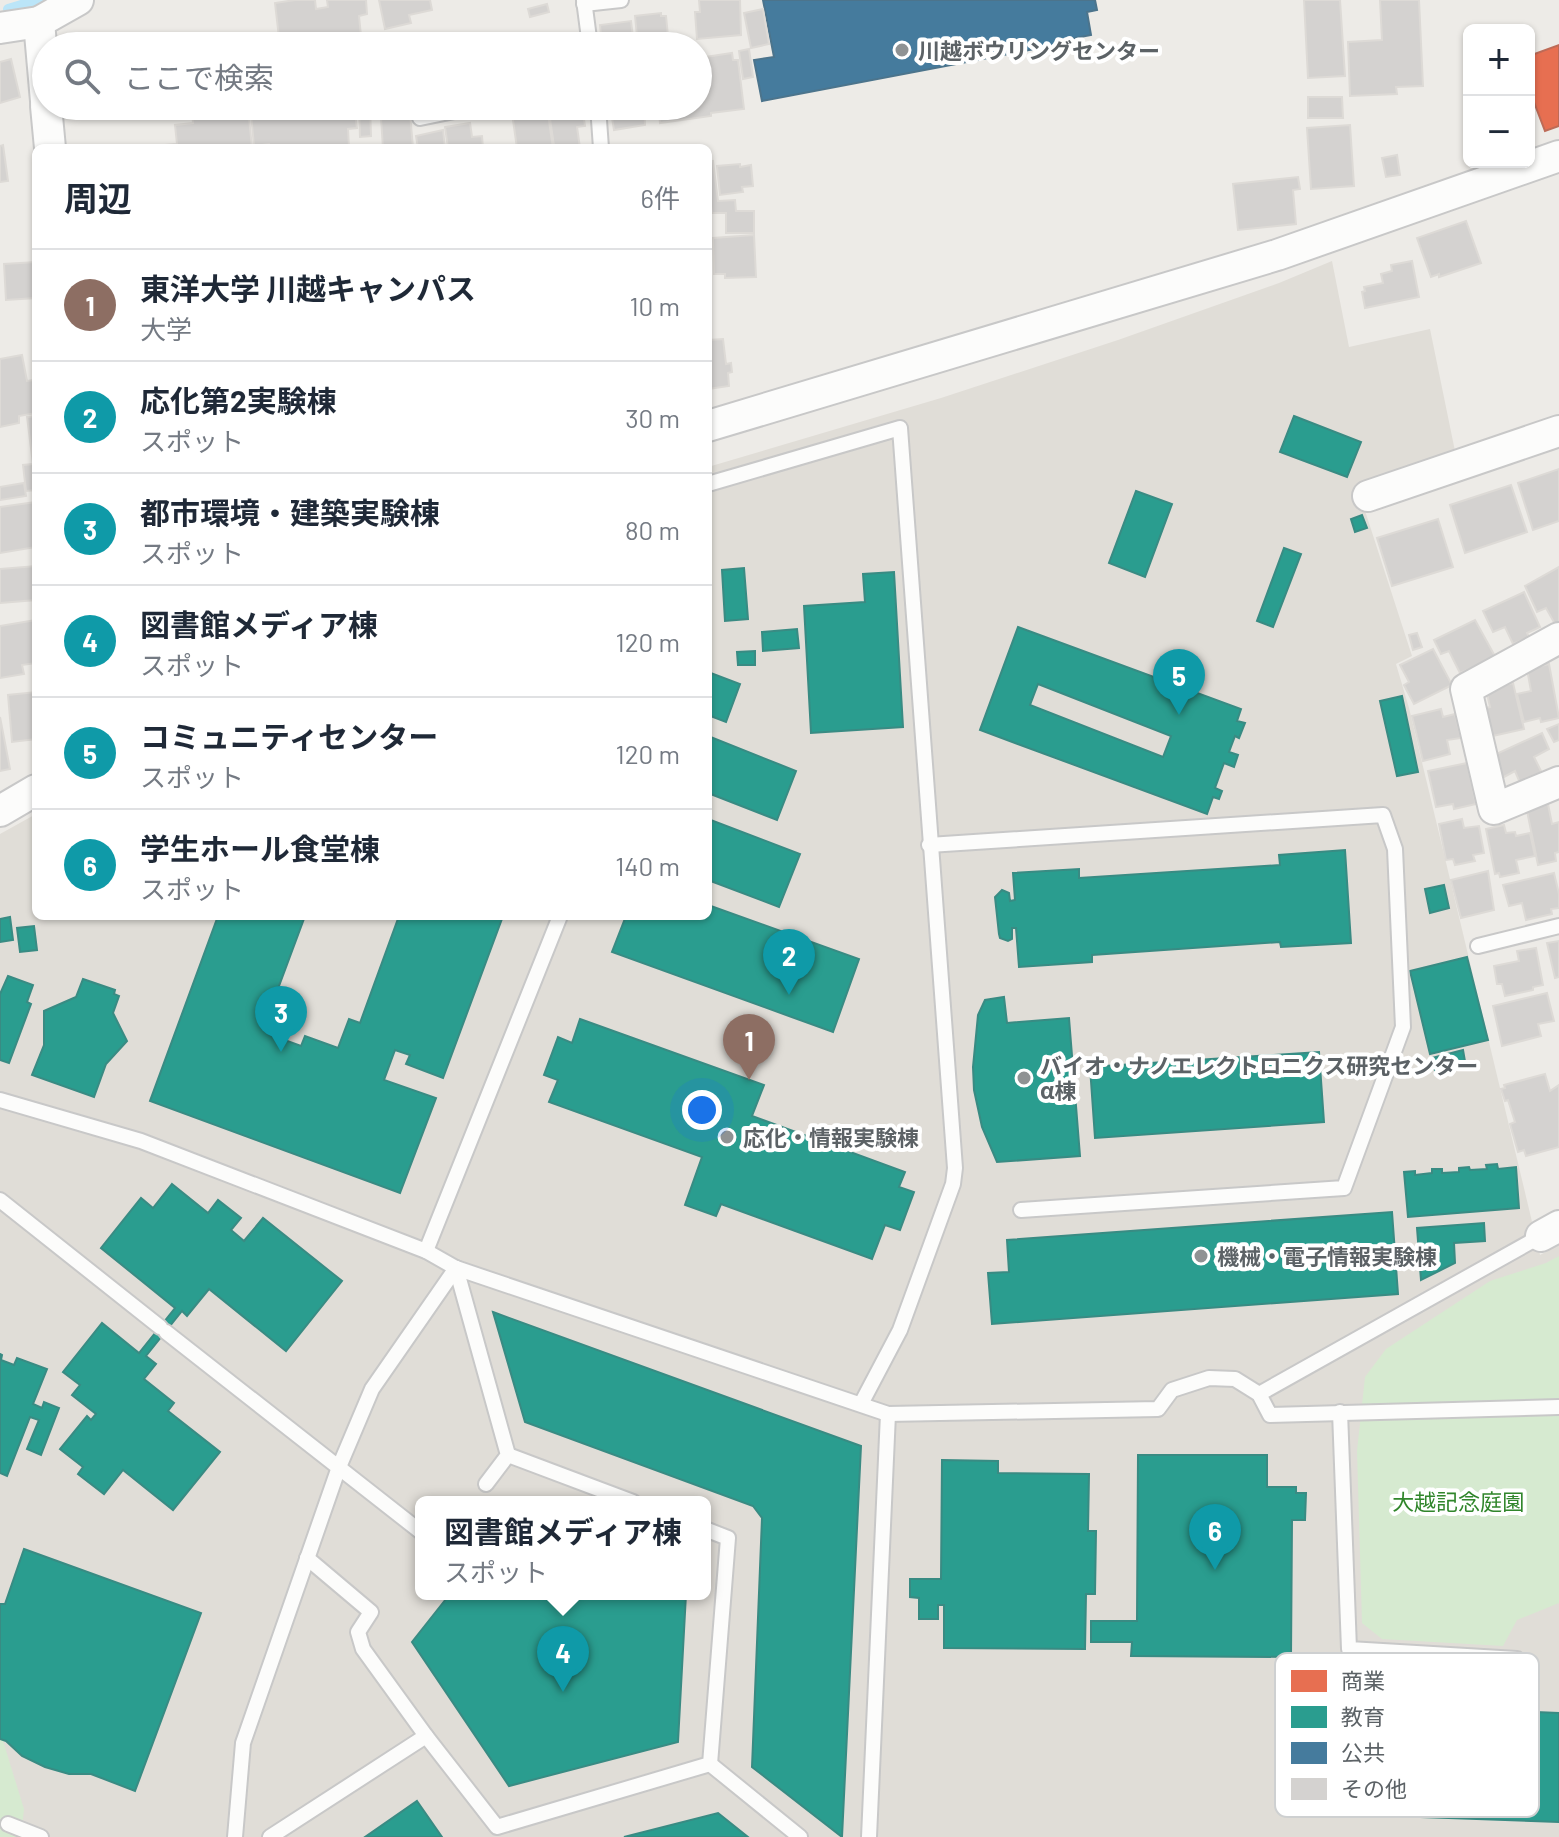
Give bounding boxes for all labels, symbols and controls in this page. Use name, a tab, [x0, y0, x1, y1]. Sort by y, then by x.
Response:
map controls	[1463, 24, 1535, 168]
button: +	[1463, 24, 1535, 96]
search box	[32, 32, 712, 120]
place label: 川越ボウリングセンター	[918, 37, 1160, 63]
marker: 川越ボウリングセンター	[893, 41, 911, 59]
icon: search	[60, 54, 104, 98]
text: ここで検索	[124, 59, 274, 95]
button: −	[1463, 96, 1535, 168]
text: 周辺	[64, 177, 132, 218]
text: 6件	[641, 182, 680, 213]
text: 東洋大学 川越キャンパス	[140, 270, 476, 306]
text: 1	[85, 290, 95, 321]
text: 10 m	[630, 290, 680, 321]
text: 大学	[140, 313, 192, 344]
text: 応化第2実験棟	[140, 382, 337, 418]
text: 2	[83, 402, 97, 433]
text: 30 m	[625, 402, 680, 433]
text: スポット	[140, 425, 244, 456]
text: 都市環境・建築実験棟	[140, 494, 440, 530]
text: 3	[83, 514, 97, 545]
text: 80 m	[625, 514, 680, 545]
text: スポット	[140, 537, 244, 568]
text: 図書館メディア棟	[140, 606, 378, 642]
text: 4	[82, 626, 98, 657]
text: 120 m	[616, 626, 680, 657]
text: スポット	[140, 649, 244, 680]
pin: 5	[1153, 649, 1205, 715]
text: コミュニティセンター	[140, 718, 438, 754]
text: 5	[83, 738, 97, 769]
text: 120 m	[616, 738, 680, 769]
text: スポット	[140, 761, 244, 792]
text: 学生ホール食堂棟	[140, 830, 380, 866]
text: 6	[83, 850, 97, 881]
text: 140 m	[615, 850, 680, 881]
text: スポット	[140, 873, 244, 904]
pin: 2	[763, 929, 815, 995]
pin: 3	[255, 986, 307, 1052]
pin: 1	[723, 1014, 775, 1080]
place label: バイオ・ナノエレクトロニクス研究センター α棟	[1040, 1052, 1478, 1103]
marker: バイオ・ナノエレクトロニクス研究センター α棟	[1015, 1069, 1033, 1087]
your location	[682, 1090, 722, 1130]
place label: 応化・情報実験棟	[743, 1124, 919, 1150]
marker: 応化・情報実験棟	[718, 1128, 736, 1146]
place label: 機械・電子情報実験棟	[1217, 1243, 1437, 1269]
marker: 機械・電子情報実験棟	[1192, 1247, 1210, 1265]
park label: 大越記念庭園	[1392, 1488, 1524, 1514]
popup	[415, 1496, 711, 1600]
pin: 6	[1189, 1504, 1241, 1570]
text: 図書館メディア棟	[444, 1513, 682, 1549]
text: スポット	[444, 1556, 548, 1587]
pin: 4	[537, 1626, 589, 1692]
legend	[1275, 1653, 1539, 1817]
text: 商業	[1341, 1667, 1385, 1693]
text: 教育	[1341, 1703, 1385, 1729]
text: 公共	[1341, 1739, 1385, 1765]
text: その他	[1341, 1775, 1407, 1801]

